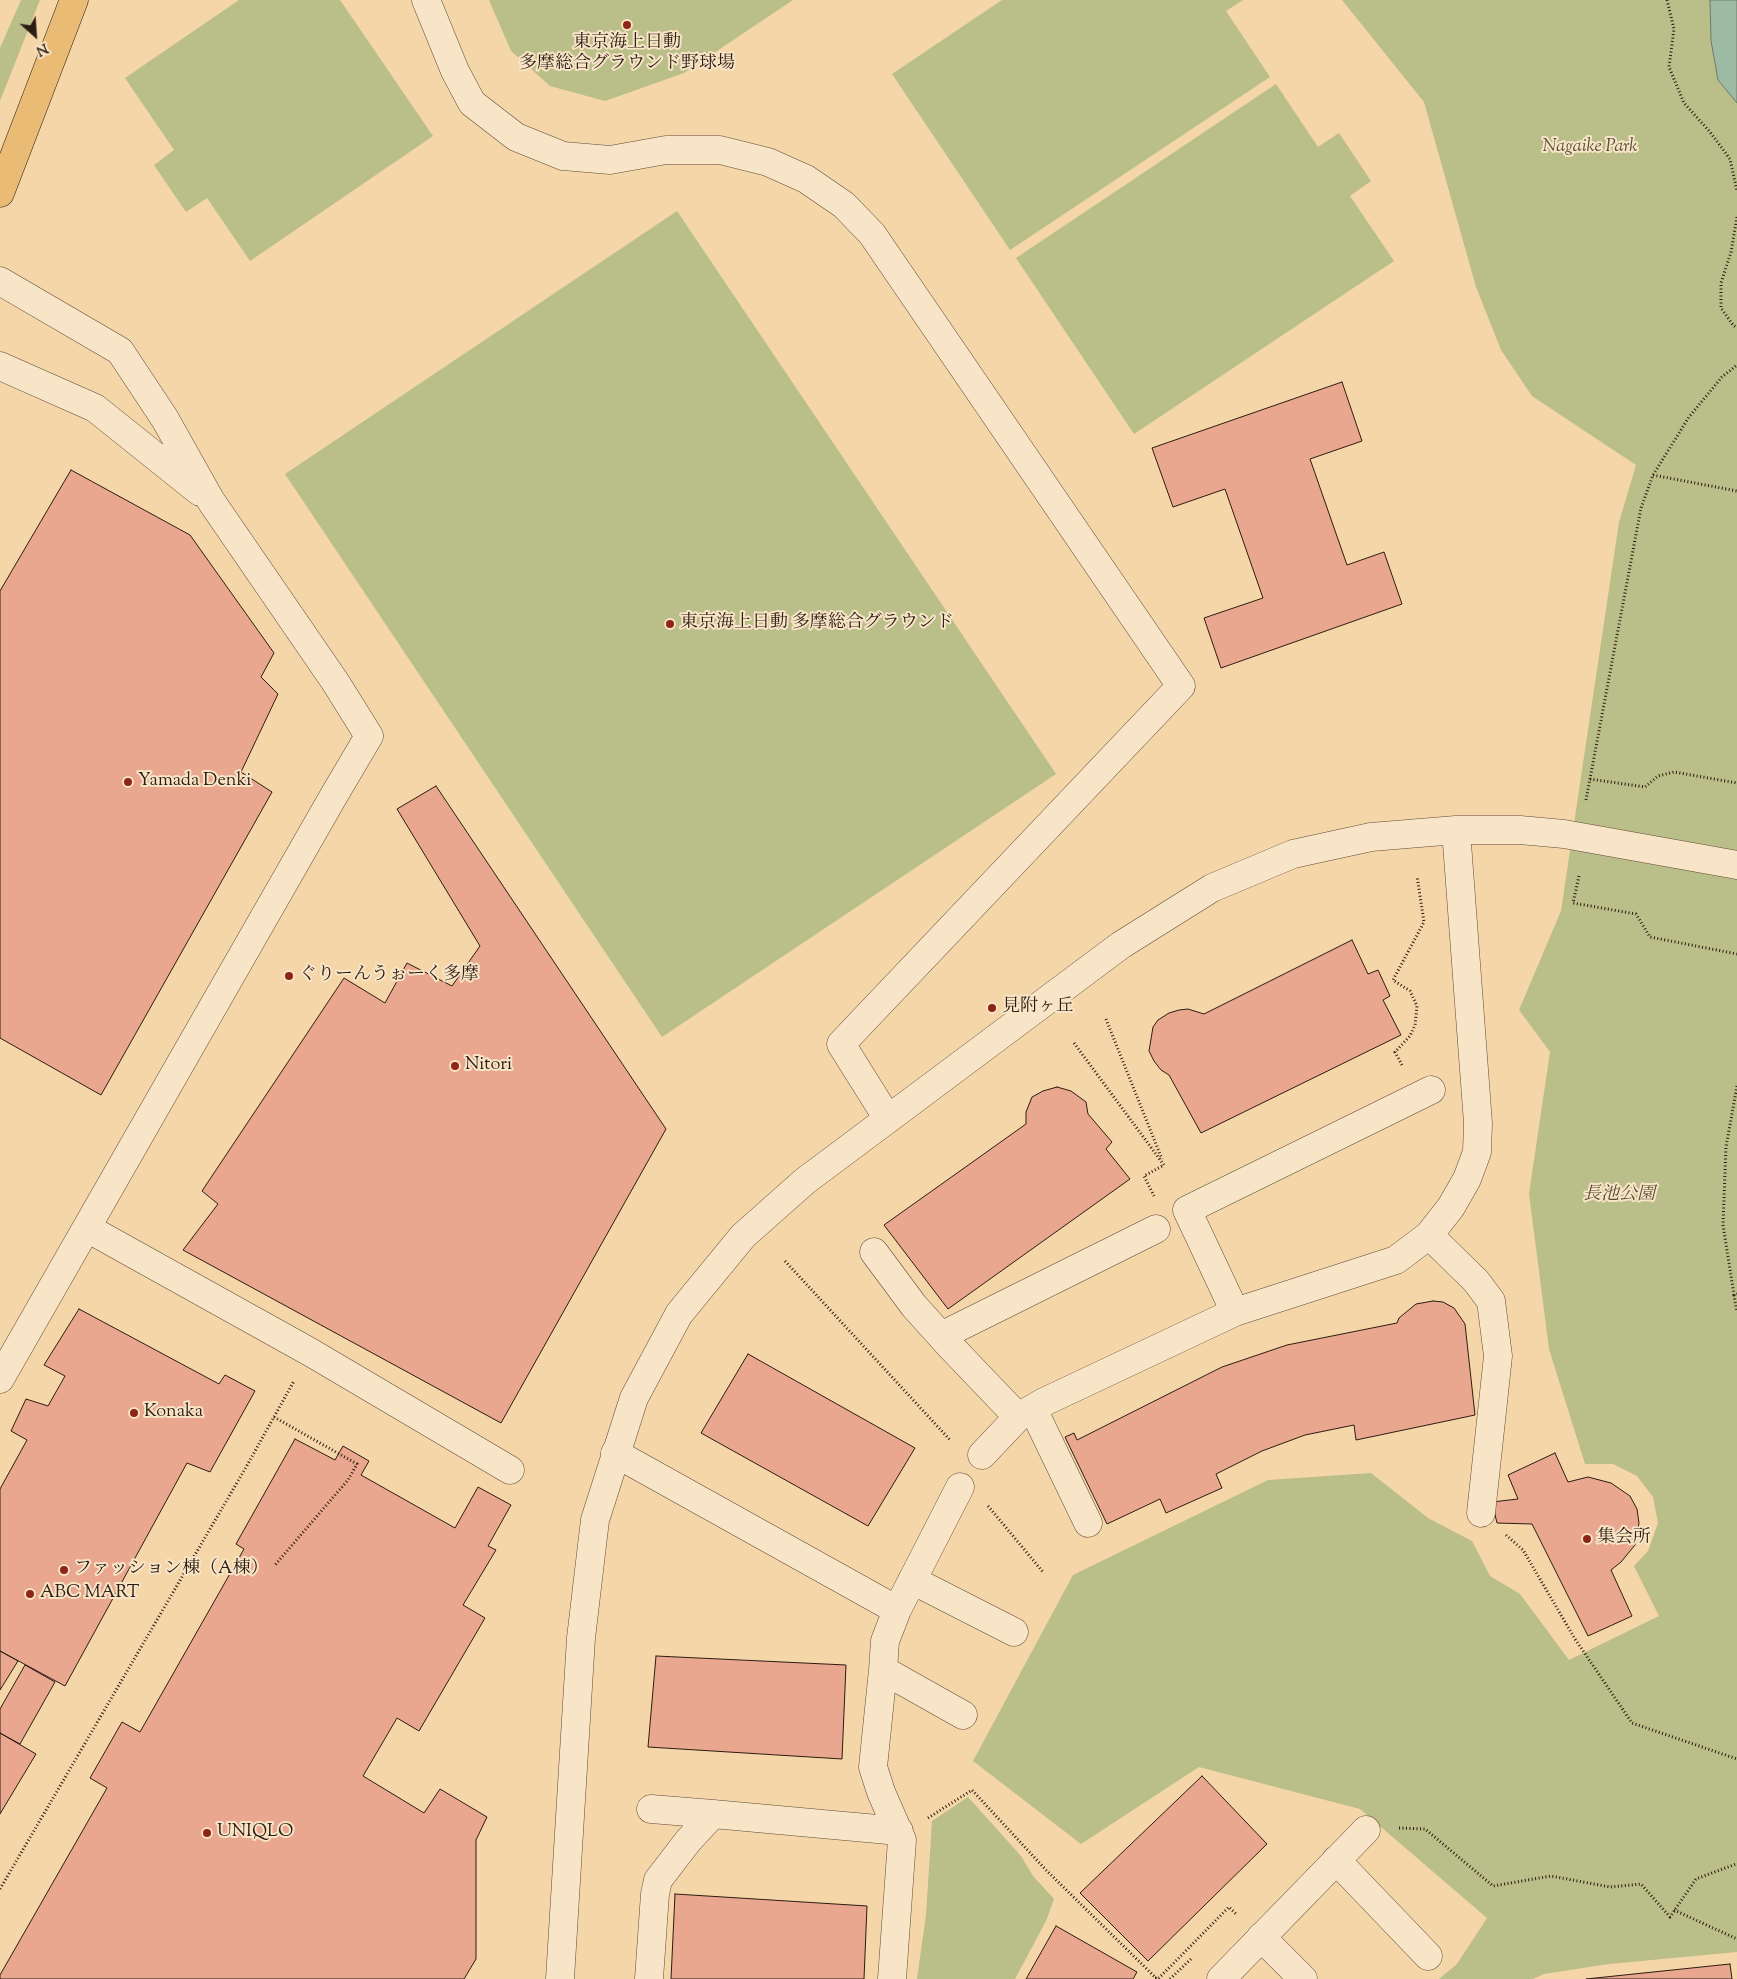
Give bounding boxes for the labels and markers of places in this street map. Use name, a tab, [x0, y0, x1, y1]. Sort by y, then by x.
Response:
marker: 東京海上日動 多摩総合グラウンド野球場	[621, 19, 633, 31]
place label: 東京海上日動 多摩総合グラウンド野球場	[519, 33, 735, 76]
place label: 東京海上日動 多摩総合グラウンド	[680, 613, 954, 635]
marker: 東京海上日動 多摩総合グラウンド	[664, 618, 676, 630]
place label: Yamada Denki	[138, 771, 251, 793]
marker: Yamada Denki	[122, 776, 134, 788]
place label: ぐりーんうぉーく多摩	[299, 965, 479, 987]
marker: ぐりーんうぉーく多摩	[283, 970, 295, 982]
place label: 見附ヶ丘	[1002, 997, 1074, 1019]
marker: 見附ヶ丘	[986, 1002, 998, 1014]
place label: Nitori	[465, 1055, 512, 1077]
marker: Nitori	[449, 1060, 461, 1072]
place label: Konaka	[144, 1402, 203, 1424]
marker: Konaka	[128, 1407, 140, 1419]
place label: 集会所	[1597, 1528, 1651, 1550]
marker: 集会所	[1581, 1533, 1593, 1545]
place label: ファッション棟（A棟）	[74, 1559, 269, 1581]
marker: ファッション棟（A棟）	[58, 1564, 70, 1576]
place label: ABC MART	[40, 1583, 139, 1605]
marker: ABC MART	[24, 1588, 36, 1600]
place label: UNIQLO	[217, 1822, 293, 1844]
marker: UNIQLO	[201, 1827, 213, 1839]

